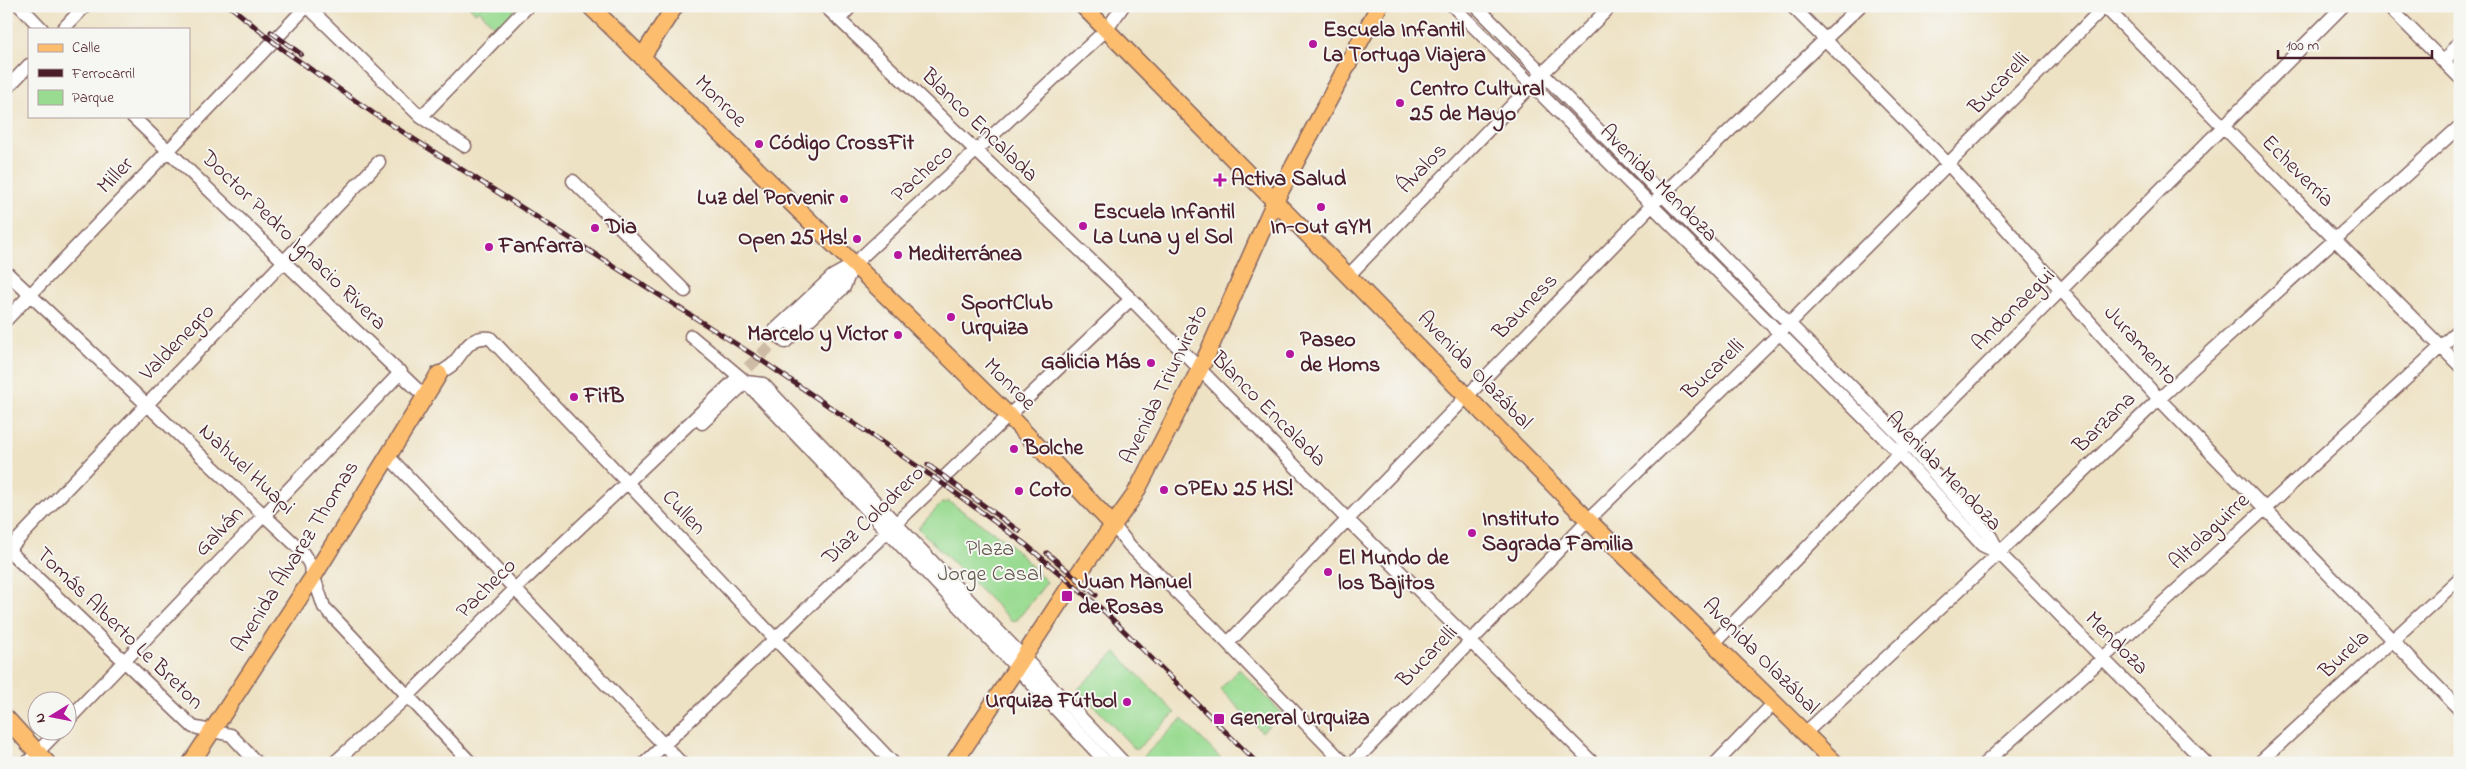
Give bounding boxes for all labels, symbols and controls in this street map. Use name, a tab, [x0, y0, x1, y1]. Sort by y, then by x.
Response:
place label: Escuela Infantil La Tortuga Viajera	[1323, 15, 1486, 73]
legend	[28, 28, 190, 118]
scale bar	[2278, 28, 2432, 60]
text: 100 m	[2286, 35, 2319, 57]
text: Calle	[72, 37, 100, 59]
marker: Escuela Infantil La Tortuga Viajera	[1307, 38, 1319, 50]
street label: Bucarelli	[1961, 45, 2038, 124]
street label: Blanco Encalada	[912, 61, 1045, 190]
text: Ferrocarril	[71, 63, 135, 85]
street label: Monroe	[686, 68, 754, 136]
place label: Centro Cultural 25 de Mayo	[1409, 74, 1545, 132]
text: Parque	[72, 87, 114, 109]
marker: Centro Cultural 25 de Mayo	[1394, 97, 1406, 109]
street label: Avenida Mendoza	[1592, 118, 1724, 250]
place label: Código CrossFit	[769, 128, 915, 161]
street label: Echeverría	[2253, 128, 2341, 216]
street label: Ávalos	[1391, 136, 1455, 202]
street label: Pacheco	[885, 137, 961, 211]
marker: Código CrossFit	[753, 138, 765, 150]
street label: Doctor Pedro Ignacio Rivera	[191, 143, 393, 339]
street label: Miller	[90, 150, 142, 202]
place label: Activa Salud	[1231, 164, 1347, 196]
marker: Activa Salud	[1213, 173, 1227, 187]
place label: Luz del Porvenir	[697, 183, 835, 215]
marker: Luz del Porvenir	[838, 193, 850, 205]
place label: Escuela Infantil La Luna y el Sol	[1093, 197, 1235, 255]
marker: In-Out GYM	[1315, 201, 1327, 213]
place label: Dia	[604, 212, 637, 244]
place label: In-Out GYM	[1270, 212, 1372, 244]
marker: Escuela Infantil La Luna y el Sol	[1077, 220, 1089, 232]
marker: Dia	[589, 222, 601, 234]
place label: Open 25 Hs!	[738, 223, 848, 255]
place label: Fanfarra	[498, 231, 584, 263]
marker: Open 25 Hs!	[851, 233, 863, 245]
place label: Mediterránea	[908, 239, 1022, 271]
marker: Fanfarra	[483, 241, 495, 253]
marker: Mediterránea	[892, 249, 904, 261]
street label: Andonaegui	[1965, 261, 2064, 360]
street label: Bauness	[1485, 266, 1566, 348]
place label: SportClub Urquiza	[961, 288, 1053, 345]
street label: Valdenegro	[132, 297, 224, 390]
street label: Juramento	[2095, 299, 2185, 393]
street label: Avenida Triunvirato	[1113, 300, 1217, 470]
street label: Avenida Olazábal	[1409, 304, 1539, 438]
marker: SportClub Urquiza	[945, 311, 957, 323]
place label: Marcelo y Víctor	[747, 319, 889, 352]
place label: Paseo de Homs	[1300, 325, 1380, 382]
marker: Marcelo y Víctor	[892, 329, 904, 341]
street label: Bucarelli	[1674, 332, 1753, 409]
street label: Blanco Encalada	[1202, 344, 1333, 475]
place label: Galicia Más	[1041, 347, 1141, 379]
marker: Paseo de Homs	[1284, 348, 1296, 360]
street label: Monroe	[975, 351, 1043, 419]
marker: Galicia Más	[1145, 357, 1157, 369]
place label: FitB	[583, 381, 625, 413]
street label: Barzana	[2065, 385, 2144, 462]
marker: FitB	[568, 391, 580, 403]
street label: Avenida Mendoza	[1877, 405, 2009, 539]
street label: Nahuel Huapi	[191, 417, 301, 523]
place label: Bolche	[1023, 433, 1085, 465]
marker: Bolche	[1008, 443, 1020, 455]
street label: Avenida Álvarez Thomas	[224, 455, 368, 659]
street label: Díaz Colodrero	[815, 459, 933, 574]
place label: OPEN 25 HS!	[1174, 474, 1293, 506]
place label: Coto	[1029, 475, 1071, 507]
street label: Cullen	[653, 483, 713, 543]
marker: OPEN 25 HS!	[1158, 484, 1170, 496]
marker: Coto	[1013, 485, 1025, 497]
street label: Altolaguirre	[2162, 486, 2259, 579]
street label: Galván	[188, 499, 252, 565]
place label: Instituto Sagrada Familia	[1482, 504, 1633, 562]
marker: Instituto Sagrada Familia	[1466, 527, 1478, 539]
park label: Plaza Jorge Casal	[938, 534, 1042, 592]
street label: Tomás Alberto Le Breton	[28, 540, 210, 718]
place label: El Mundo de los Bajitos	[1338, 543, 1450, 600]
street label: Pacheco	[449, 551, 525, 627]
marker: El Mundo de los Bajitos	[1322, 566, 1334, 578]
place label: Juan Manuel de Rosas	[1078, 567, 1192, 624]
marker: Juan Manuel de Rosas	[1060, 589, 1074, 603]
street label: Avenida Olazábal	[1694, 591, 1826, 723]
street label: Mendoza	[2077, 605, 2155, 683]
street label: Bucarelli	[1389, 618, 1466, 697]
street label: Burela	[2312, 623, 2378, 688]
place label: Urquiza Fútbol	[985, 686, 1117, 718]
north arrow	[28, 692, 78, 742]
marker: Urquiza Fútbol	[1121, 696, 1133, 708]
place label: General Urquiza	[1230, 703, 1370, 735]
text: N	[30, 712, 52, 724]
marker: General Urquiza	[1212, 712, 1226, 726]

